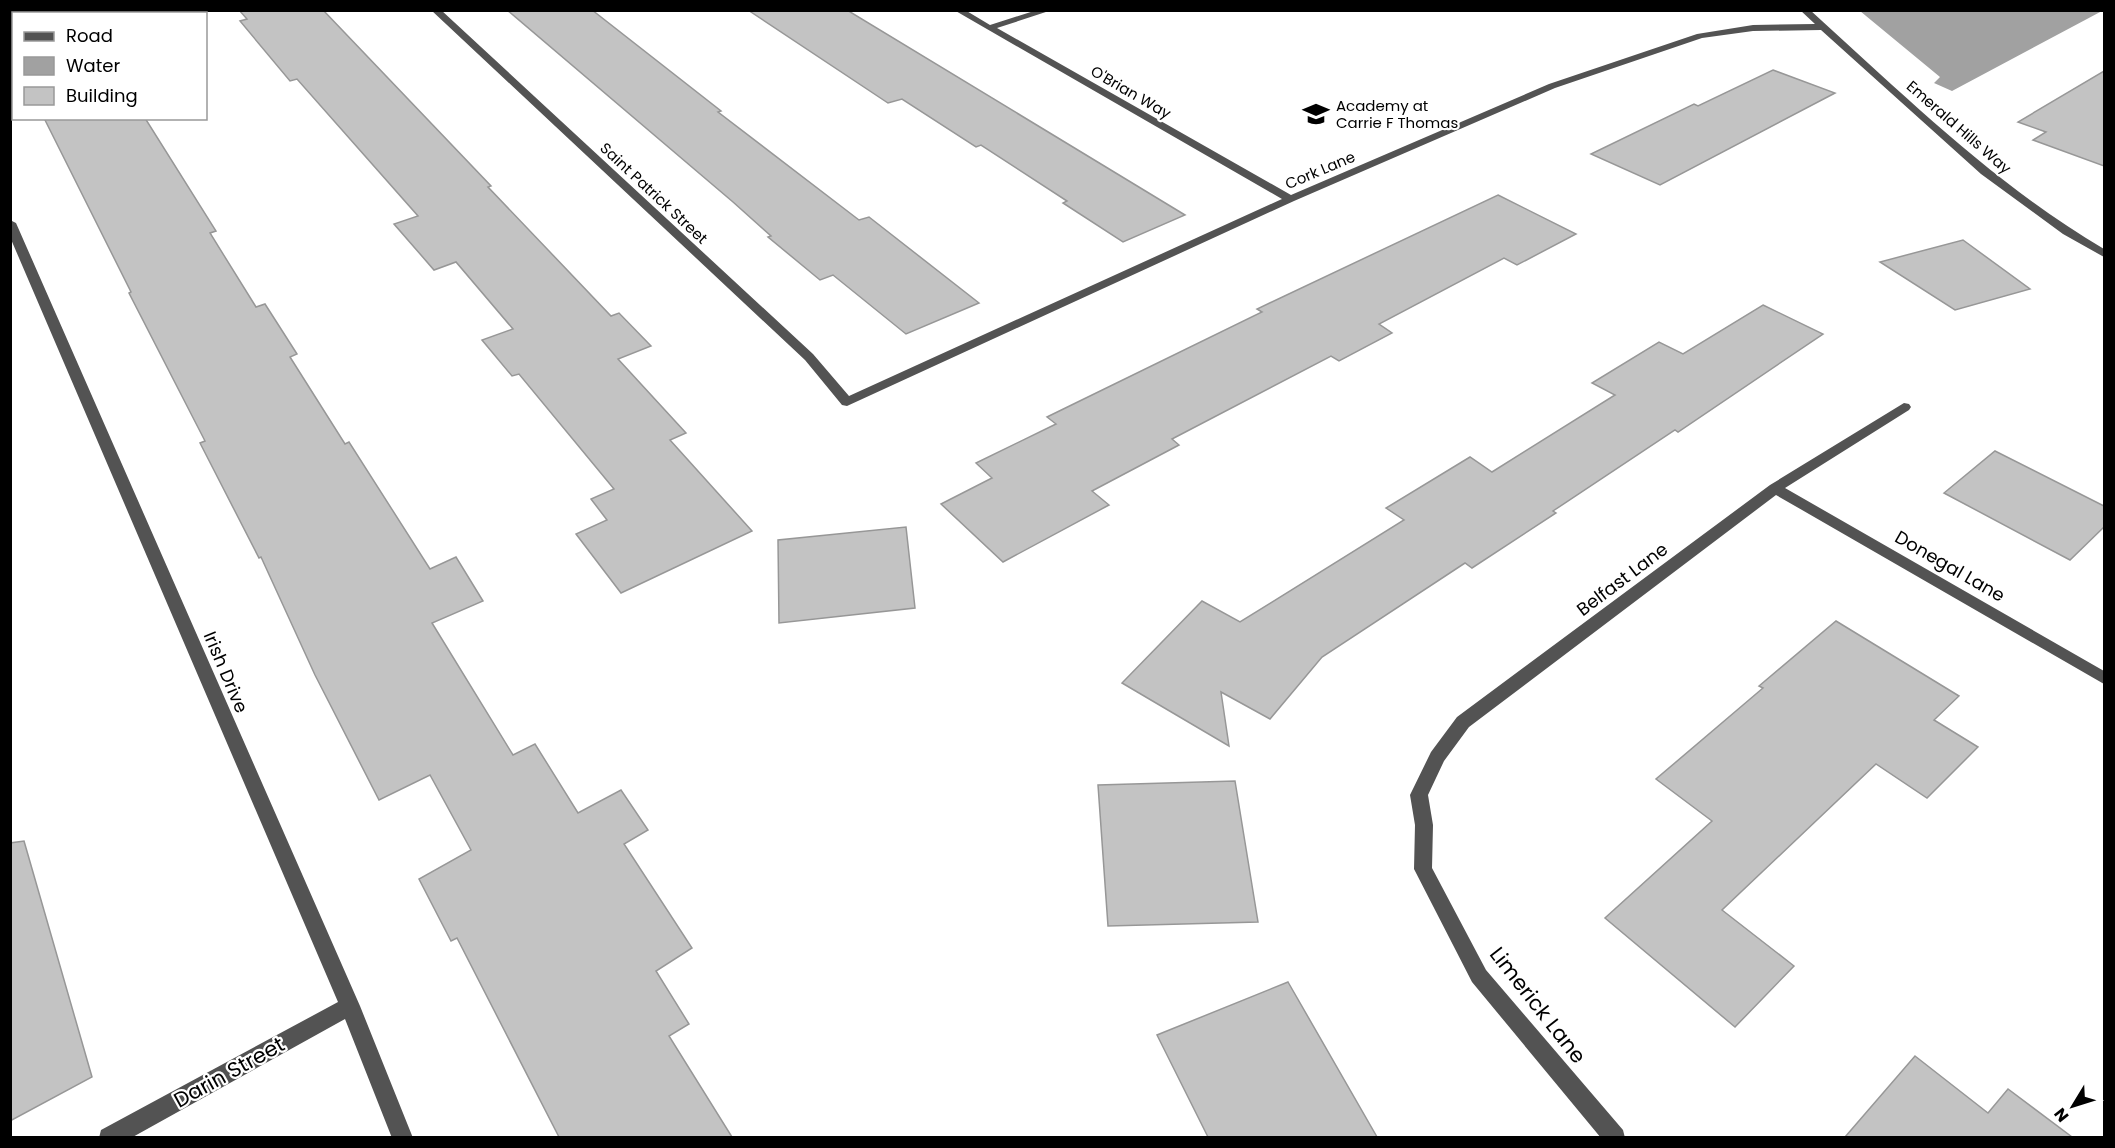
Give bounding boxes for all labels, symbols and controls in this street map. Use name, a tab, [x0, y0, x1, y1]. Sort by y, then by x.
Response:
legend	[12, 12, 207, 120]
text: Road	[66, 23, 113, 48]
text: Water	[66, 53, 120, 78]
street label: O'Brian Way	[1087, 60, 1176, 124]
street label: Emerald Hills Way	[1902, 76, 2016, 179]
text: Building	[66, 83, 138, 108]
place label: Academy at Carrie F Thomas	[1336, 95, 1458, 133]
school or university icon: Academy at Carrie F Thomas	[1301, 99, 1331, 129]
street label: Saint Patrick Street	[596, 138, 712, 248]
street label: Cork Lane	[1282, 146, 1358, 194]
street label: Donegal Lane	[1890, 524, 2010, 608]
street label: Belfast Lane	[1571, 536, 1673, 622]
street label: Irish Drive	[198, 627, 254, 717]
street label: Limerick Lane	[1483, 941, 1593, 1069]
street label: Darin Street	[168, 1030, 290, 1114]
north arrow	[2043, 1076, 2103, 1136]
text: N	[2049, 1103, 2074, 1127]

